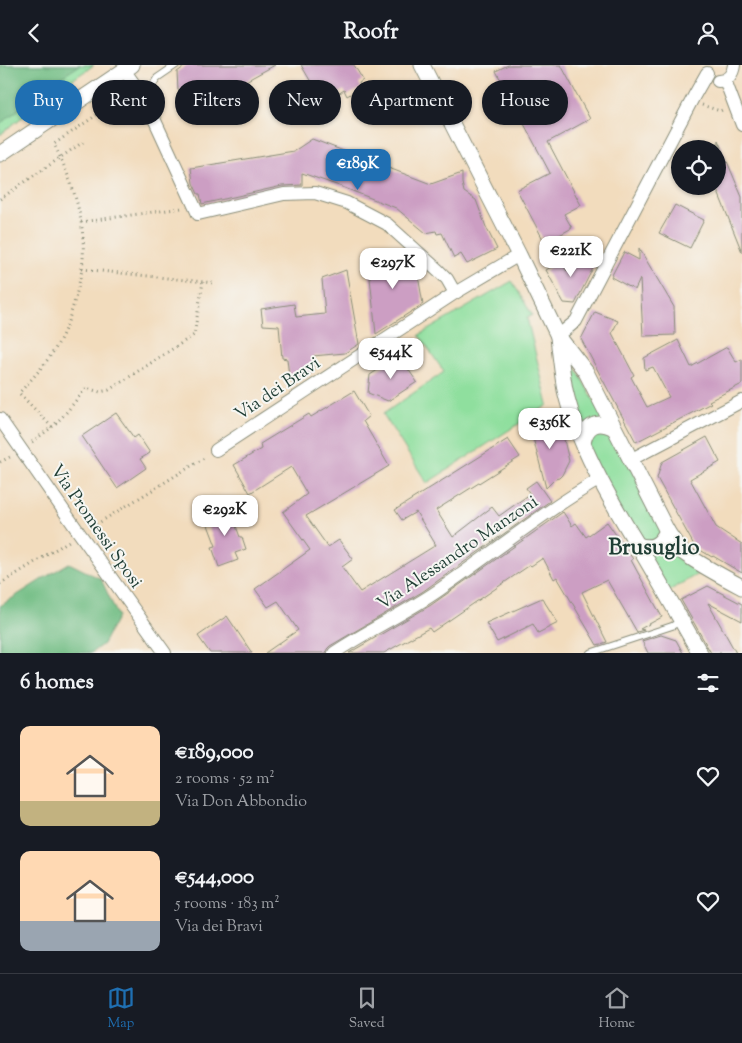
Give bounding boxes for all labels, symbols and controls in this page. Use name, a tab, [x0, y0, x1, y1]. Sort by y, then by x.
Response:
text: Roofr	[343, 17, 399, 49]
icon: back	[20, 19, 48, 47]
icon: person	[694, 19, 722, 47]
chip: Buy	[15, 80, 82, 125]
chip: Rent	[92, 80, 165, 125]
chip: Filters	[175, 80, 259, 125]
chip: New	[269, 80, 341, 125]
chip: Apartment	[351, 80, 472, 125]
chip: House	[482, 80, 568, 125]
map controls	[671, 140, 726, 195]
button: locate	[671, 140, 726, 195]
pin: €189K	[323, 149, 393, 191]
text: €189K	[337, 153, 379, 176]
pin: €221K	[536, 235, 606, 278]
text: €221K	[550, 240, 592, 263]
pin: €297K	[358, 247, 428, 290]
text: €297K	[371, 252, 415, 275]
pin: €544K	[356, 337, 426, 380]
text: €544K	[369, 342, 413, 365]
street label: Via dei Bravi	[230, 351, 326, 428]
pin: €356K	[515, 407, 585, 450]
text: €356K	[529, 412, 571, 435]
street label: Via Promessi Sposi	[43, 460, 148, 594]
street label: Via Alessandro Manzoni	[372, 490, 544, 617]
pin: €292K	[190, 495, 260, 537]
text: €292K	[203, 499, 247, 522]
district label: Brusuglio	[608, 533, 700, 565]
text: 6 homes	[20, 668, 94, 698]
icon: filters	[694, 669, 722, 697]
text: €189,000	[175, 738, 254, 768]
icon: home	[60, 746, 120, 806]
icon: heart	[694, 762, 722, 790]
text: 2 rooms · 52 m²	[175, 768, 275, 791]
text: Via Don Abbondio	[175, 791, 307, 814]
text: €544,000	[175, 863, 254, 893]
icon: home	[60, 871, 120, 931]
icon: heart	[694, 887, 722, 915]
text: 5 rooms · 183 m²	[175, 893, 280, 916]
text: Via dei Bravi	[175, 916, 263, 939]
tab: Map	[107, 984, 135, 1034]
tab: Saved	[349, 984, 385, 1034]
tab: Home	[598, 984, 635, 1034]

